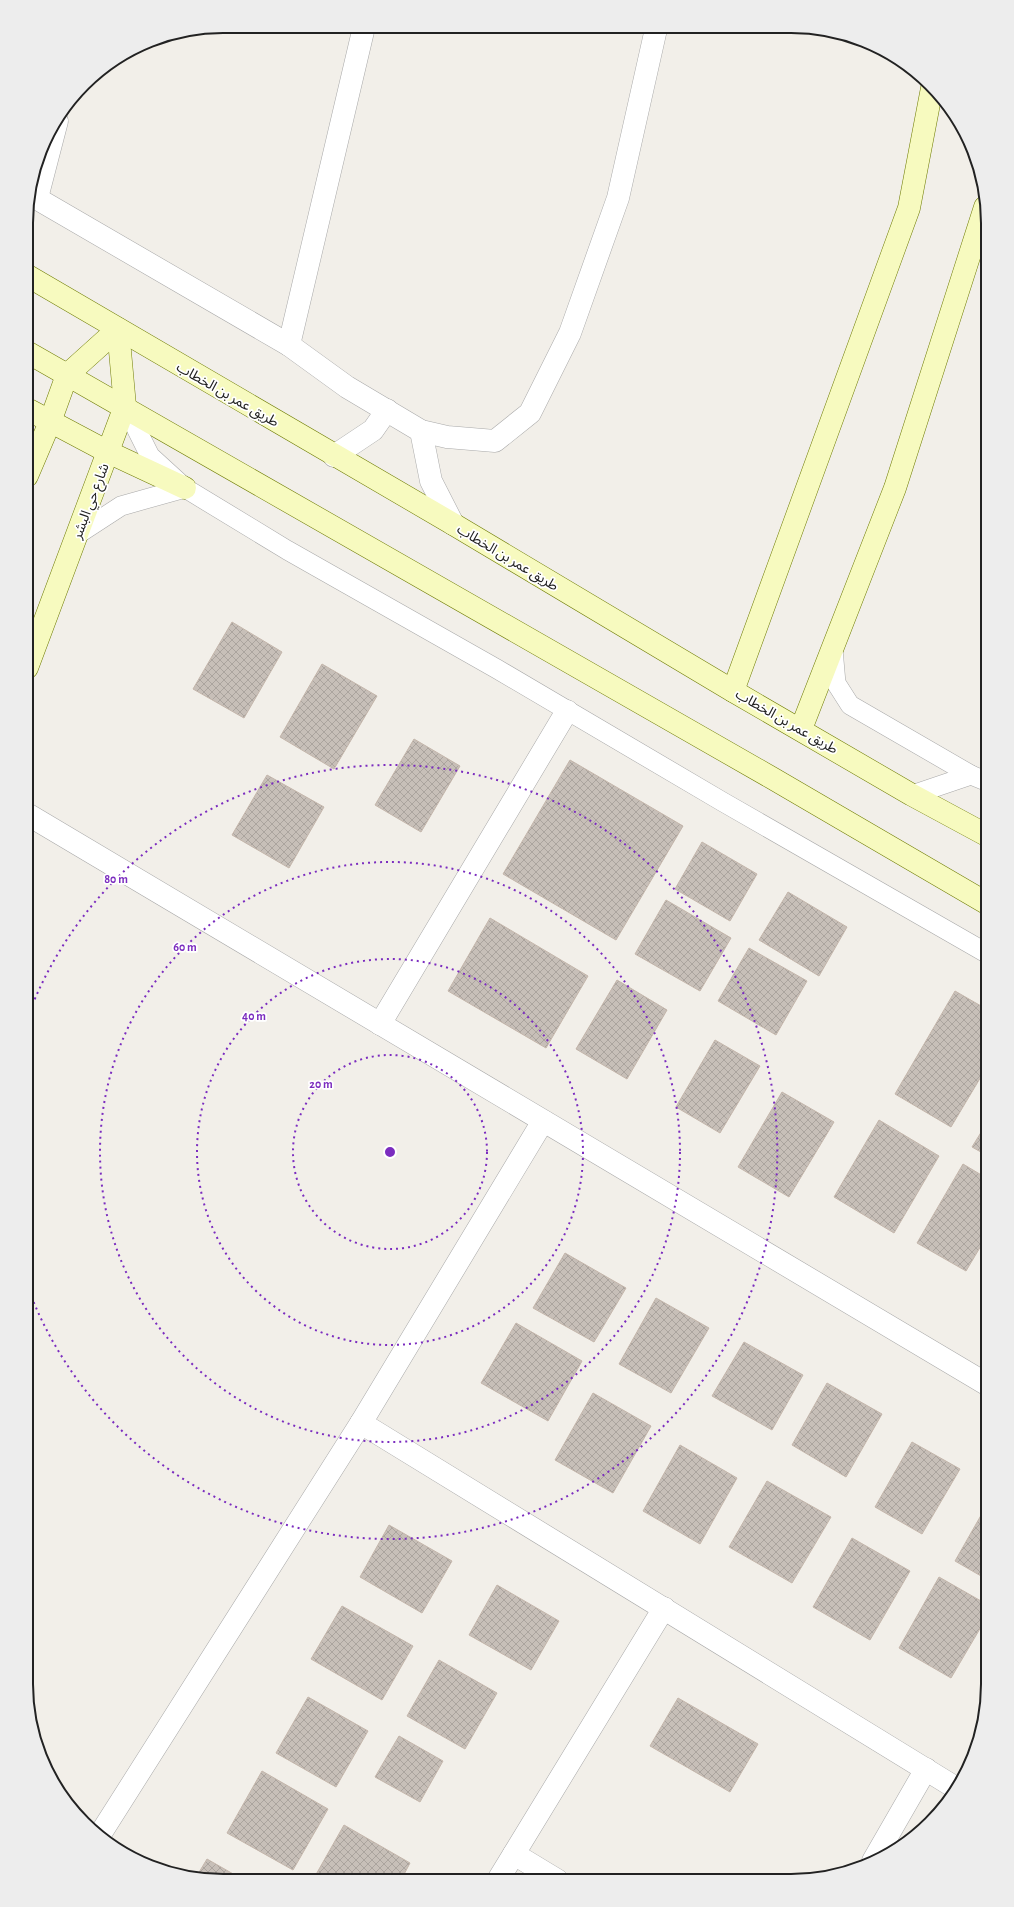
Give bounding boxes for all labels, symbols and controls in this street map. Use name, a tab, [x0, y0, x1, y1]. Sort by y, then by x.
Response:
street label: طريق عمر بن الخطاب	[173, 360, 281, 432]
street label: شارع حي البشر	[70, 462, 115, 543]
street label: طريق عمر بن الخطاب	[453, 522, 561, 595]
street label: طريق عمر بن الخطاب	[732, 687, 840, 759]
text: 80 m	[104, 873, 128, 885]
text: 60 m	[173, 941, 197, 953]
text: 40 m	[242, 1010, 266, 1022]
text: 20 m	[309, 1078, 333, 1090]
centre of rings	[383, 1145, 397, 1159]

